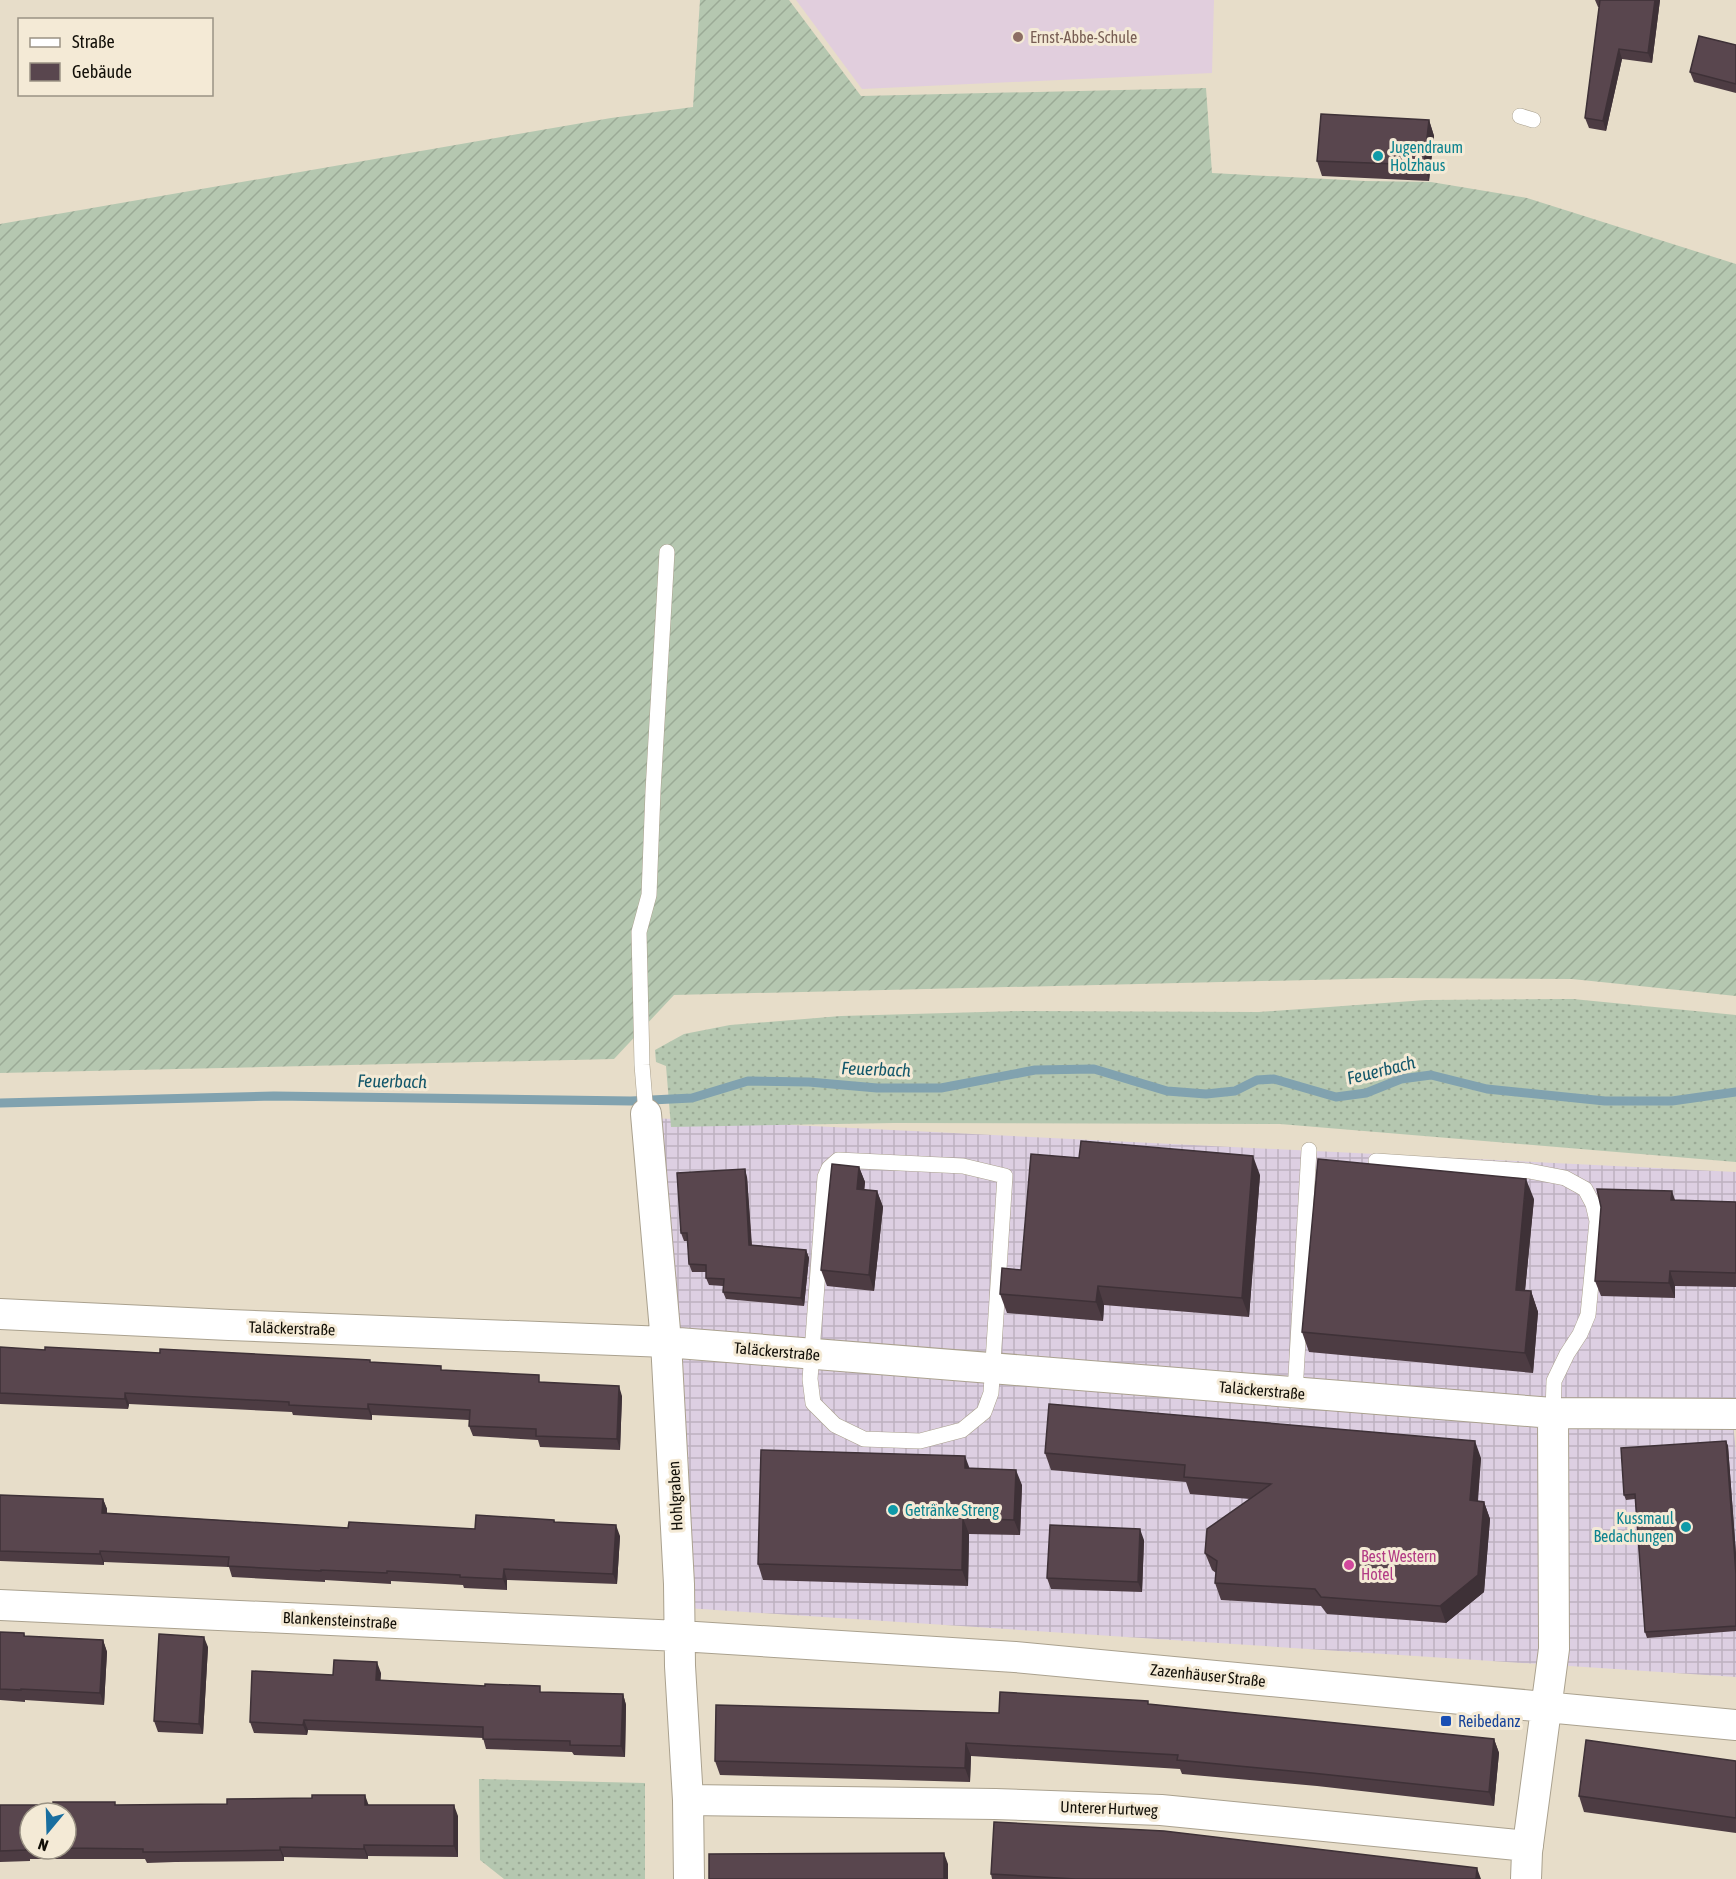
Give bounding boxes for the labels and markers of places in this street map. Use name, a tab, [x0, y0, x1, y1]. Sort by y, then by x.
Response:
place label: Ernst-Abbe-Schule	[1030, 28, 1137, 46]
marker: Ernst-Abbe-Schule	[1011, 30, 1025, 44]
place label: Jugendraum Holzhaus	[1390, 138, 1463, 174]
marker: Jugendraum Holzhaus	[1371, 149, 1385, 163]
place label: Getränke Streng	[905, 1501, 999, 1520]
marker: Getränke Streng	[886, 1503, 900, 1517]
place label: Kussmaul Bedachungen	[1593, 1509, 1675, 1546]
marker: Kussmaul Bedachungen	[1679, 1520, 1693, 1534]
place label: Best Western Hotel	[1361, 1547, 1437, 1583]
marker: Best Western Hotel	[1342, 1558, 1356, 1572]
place label: Reibedanz	[1458, 1712, 1520, 1730]
marker: Reibedanz	[1439, 1714, 1453, 1728]

